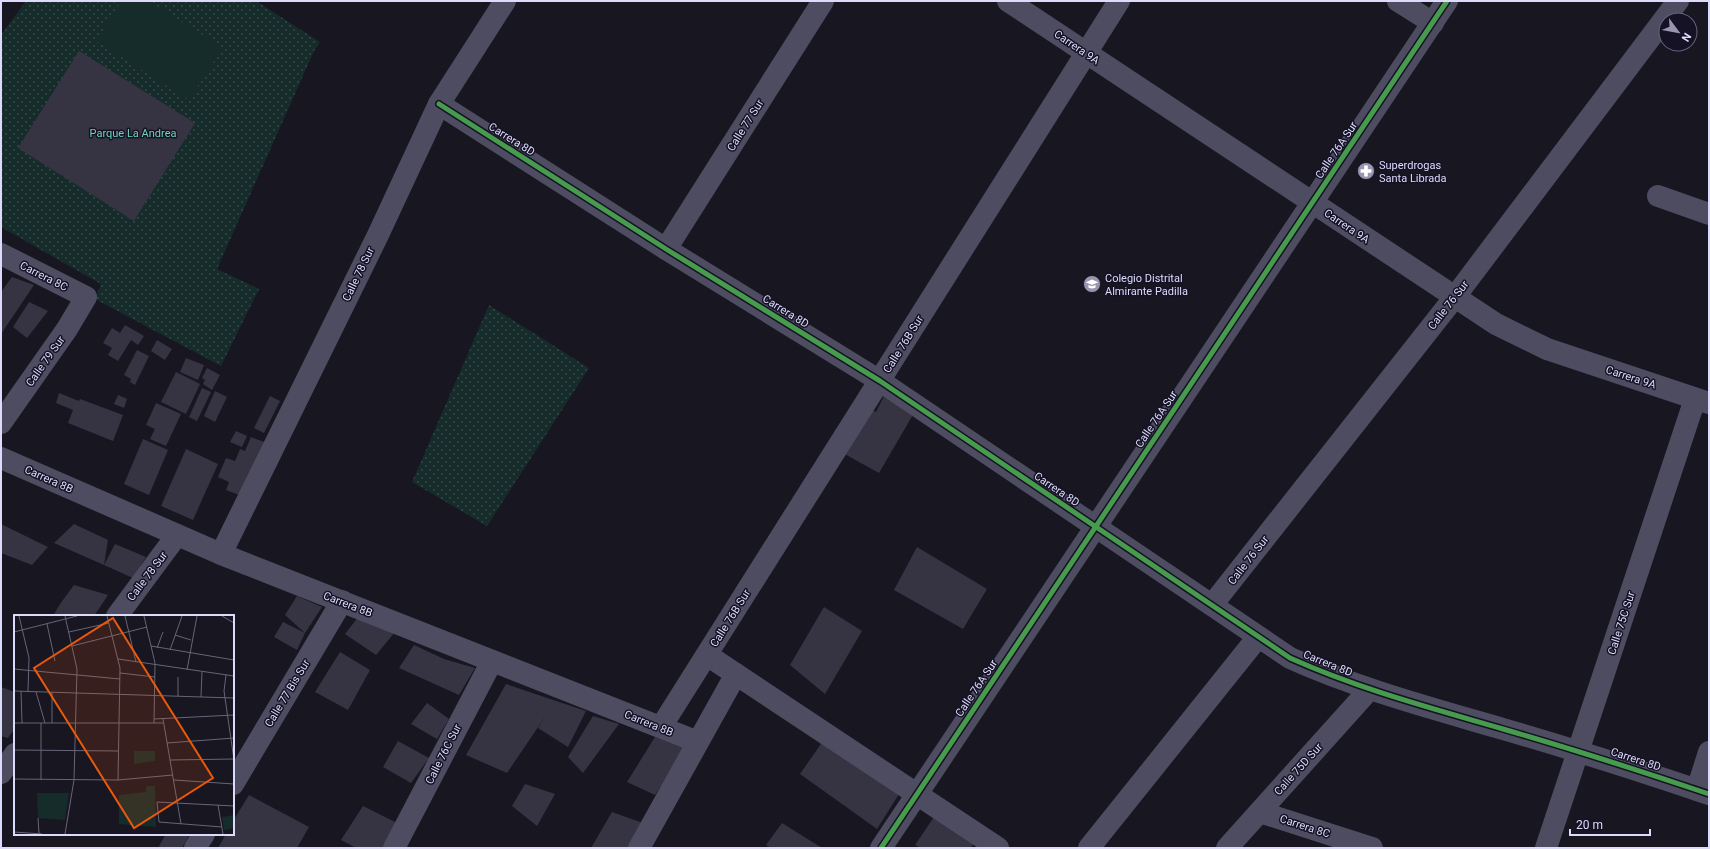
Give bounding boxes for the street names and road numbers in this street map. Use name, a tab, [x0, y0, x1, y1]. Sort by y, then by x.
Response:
street label: Carrera 9A	[1052, 28, 1103, 68]
street label: Calle 77 Sur	[724, 97, 767, 154]
street label: Calle 76A Sur	[1313, 119, 1360, 181]
street label: Carrera 8D	[486, 120, 537, 159]
street label: Carrera 9A	[1322, 207, 1373, 247]
street label: Calle 78 Sur	[340, 245, 377, 303]
street label: Carrera 8C	[18, 259, 70, 294]
street label: Calle 76 Sur	[1425, 278, 1472, 332]
street label: Carrera 8D	[760, 292, 811, 331]
street label: Calle 76B Sur	[881, 313, 926, 375]
street label: Calle 79 Sur	[23, 333, 68, 389]
street label: Carrera 9A	[1604, 363, 1658, 392]
street label: Calle 76A Sur	[1133, 388, 1180, 450]
street label: Carrera 8B	[23, 463, 75, 496]
street label: Carrera 8D	[1032, 469, 1082, 509]
street label: Calle 76 Sur	[1225, 533, 1272, 587]
street label: Calle 78 Sur	[125, 549, 170, 604]
street label: Calle 76B Sur	[708, 587, 753, 649]
street label: Carrera 8B	[321, 589, 374, 620]
street label: Calle 75C Sur	[1605, 590, 1638, 656]
street label: Carrera 8D	[1301, 648, 1354, 679]
street label: Calle 77 Bis Sur	[262, 657, 313, 729]
street label: Calle 76A Sur	[953, 657, 1000, 719]
street label: Carrera 8B	[622, 708, 675, 739]
street label: Calle 76C Sur	[423, 722, 464, 786]
street label: Calle 75D Sur	[1272, 740, 1325, 798]
street label: Carrera 8D	[1609, 745, 1663, 774]
street label: Carrera 8C	[1278, 812, 1332, 841]

